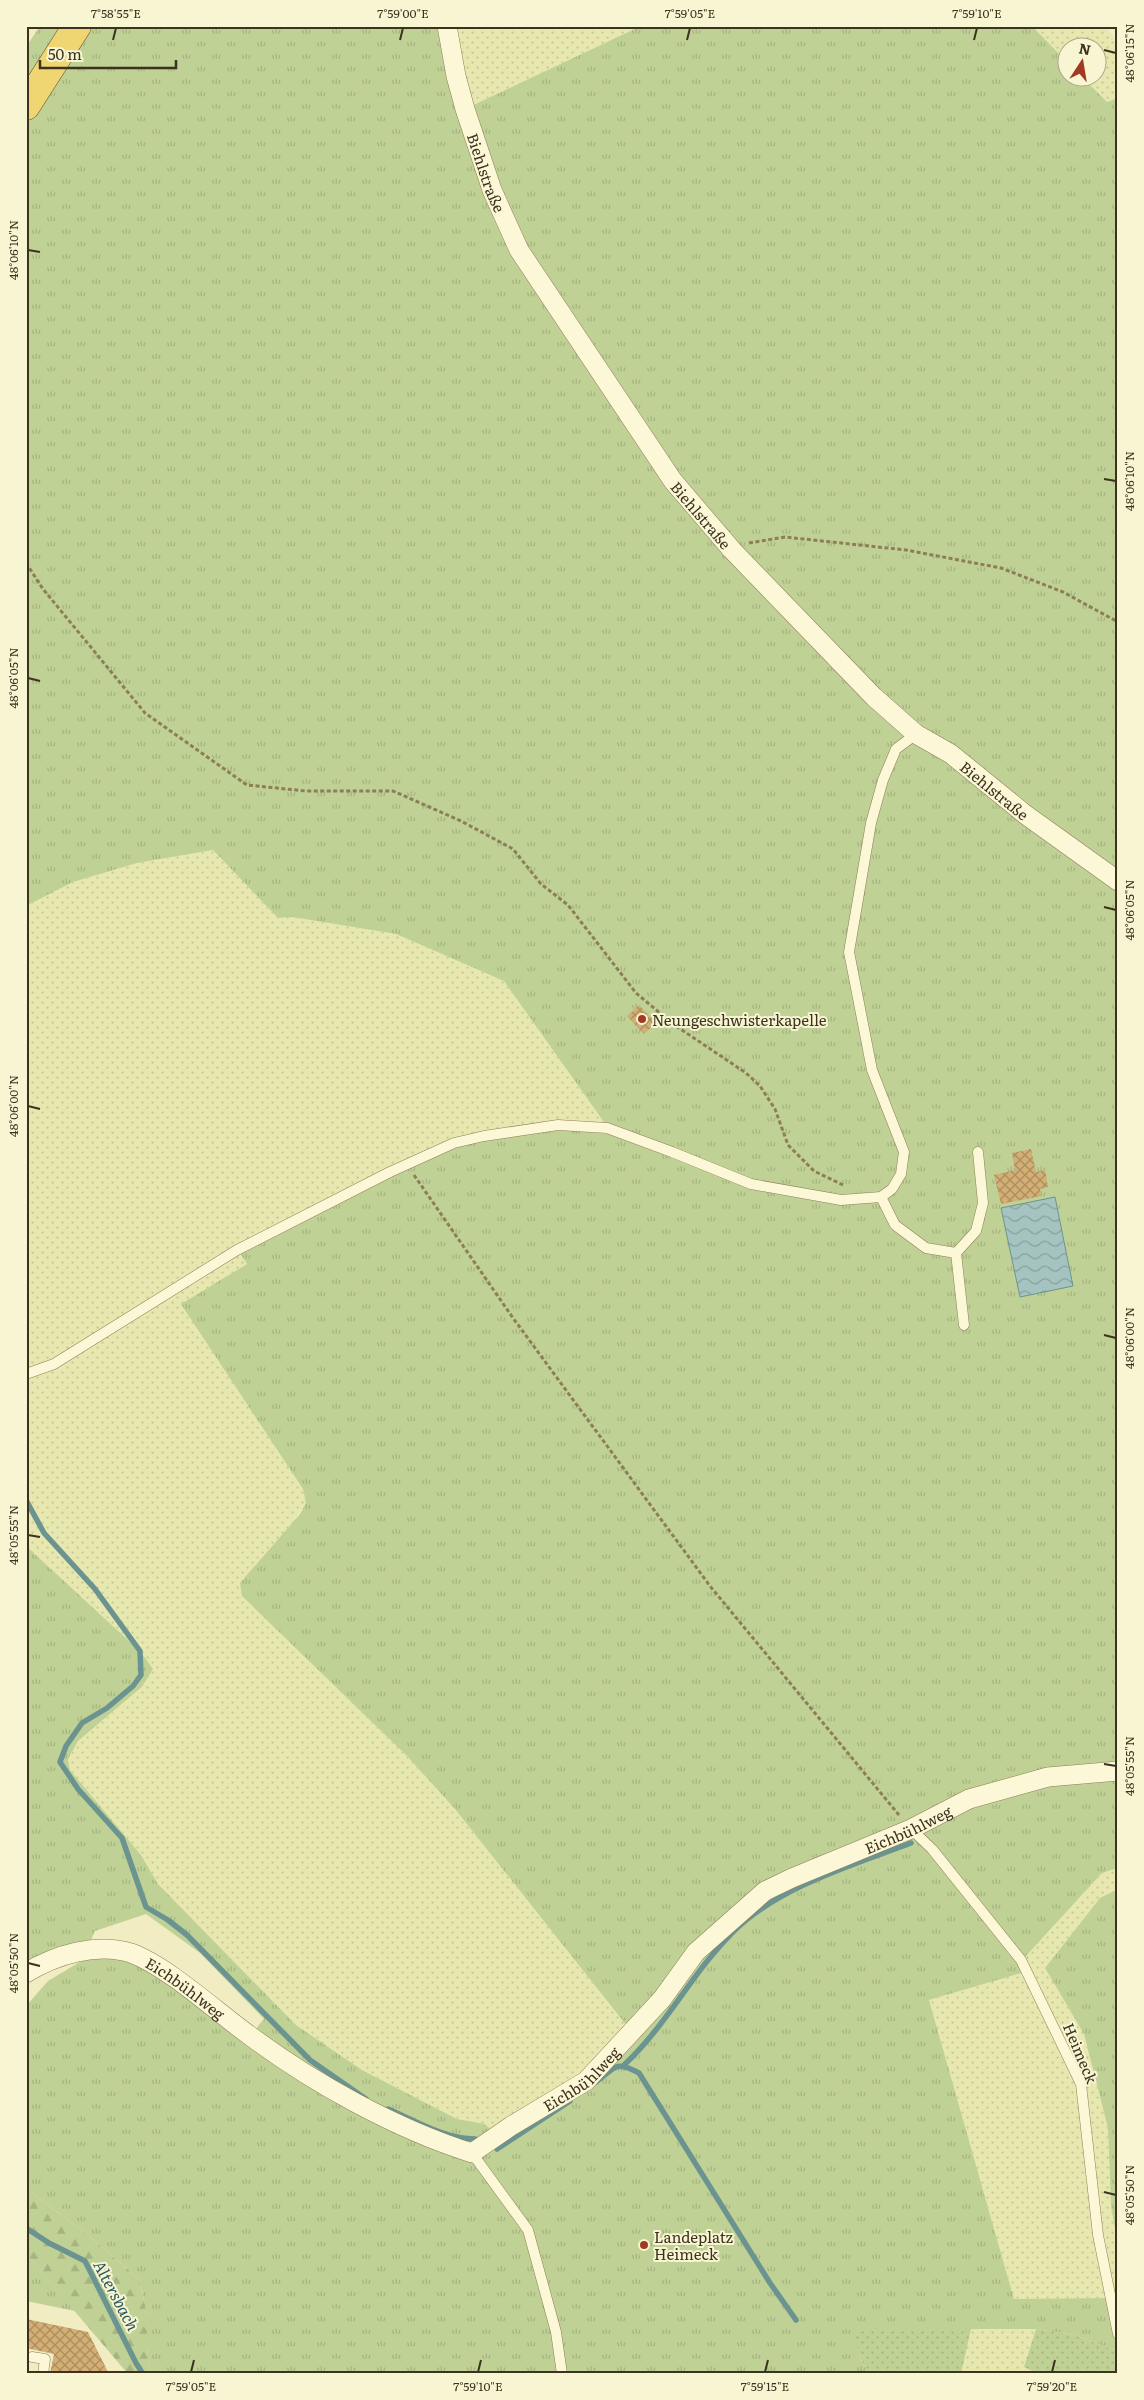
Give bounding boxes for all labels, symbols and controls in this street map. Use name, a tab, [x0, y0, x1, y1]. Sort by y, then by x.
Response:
text: 7°58'55"E	[91, 4, 141, 22]
text: 7°59'00"E	[377, 4, 429, 22]
text: 7°59'05"E	[665, 4, 716, 22]
text: 7°59'10"E	[952, 4, 1002, 22]
text: 48°06'15"N	[1120, 23, 1138, 83]
text: N	[1077, 37, 1093, 59]
scale bar	[40, 38, 176, 70]
north arrow	[1056, 38, 1106, 88]
text: 50 m	[48, 42, 82, 65]
street label: Biehlstraße	[462, 130, 512, 216]
text: 48°06'10"N	[4, 220, 22, 280]
text: 48°06'10"N	[1120, 451, 1138, 511]
street label: Biehlstraße	[666, 476, 738, 554]
text: 48°06'05"N	[4, 647, 22, 709]
street label: Biehlstraße	[956, 755, 1035, 825]
text: 48°06'05"N	[1120, 879, 1138, 941]
place label: Neungeschwisterkapelle	[652, 1008, 827, 1031]
marker: Neungeschwisterkapelle	[636, 1013, 648, 1025]
text: 48°06'00"N	[4, 1075, 22, 1137]
text: 48°06'00"N	[1120, 1307, 1138, 1369]
text: 48°05'55"N	[4, 1505, 22, 1565]
text: 48°05'55"N	[1120, 1736, 1138, 1796]
street label: Eichbühlweg	[861, 1798, 956, 1859]
text: 48°05'50"N	[4, 1933, 22, 1993]
street label: Eichbühlweg	[142, 1951, 231, 2025]
street label: Heimeck	[1058, 2019, 1104, 2088]
street label: Eichbühlweg	[538, 2040, 625, 2116]
text: 48°05'50"N	[1120, 2165, 1138, 2225]
place label: Landeplatz Heimeck	[654, 2225, 733, 2265]
marker: Landeplatz Heimeck	[638, 2239, 650, 2251]
water label: Altersbach	[88, 2255, 146, 2335]
text: 7°59'05"E	[166, 2377, 217, 2395]
text: 7°59'10"E	[453, 2377, 503, 2395]
text: 7°59'15"E	[741, 2377, 790, 2395]
text: 7°59'20"E	[1027, 2377, 1078, 2395]

